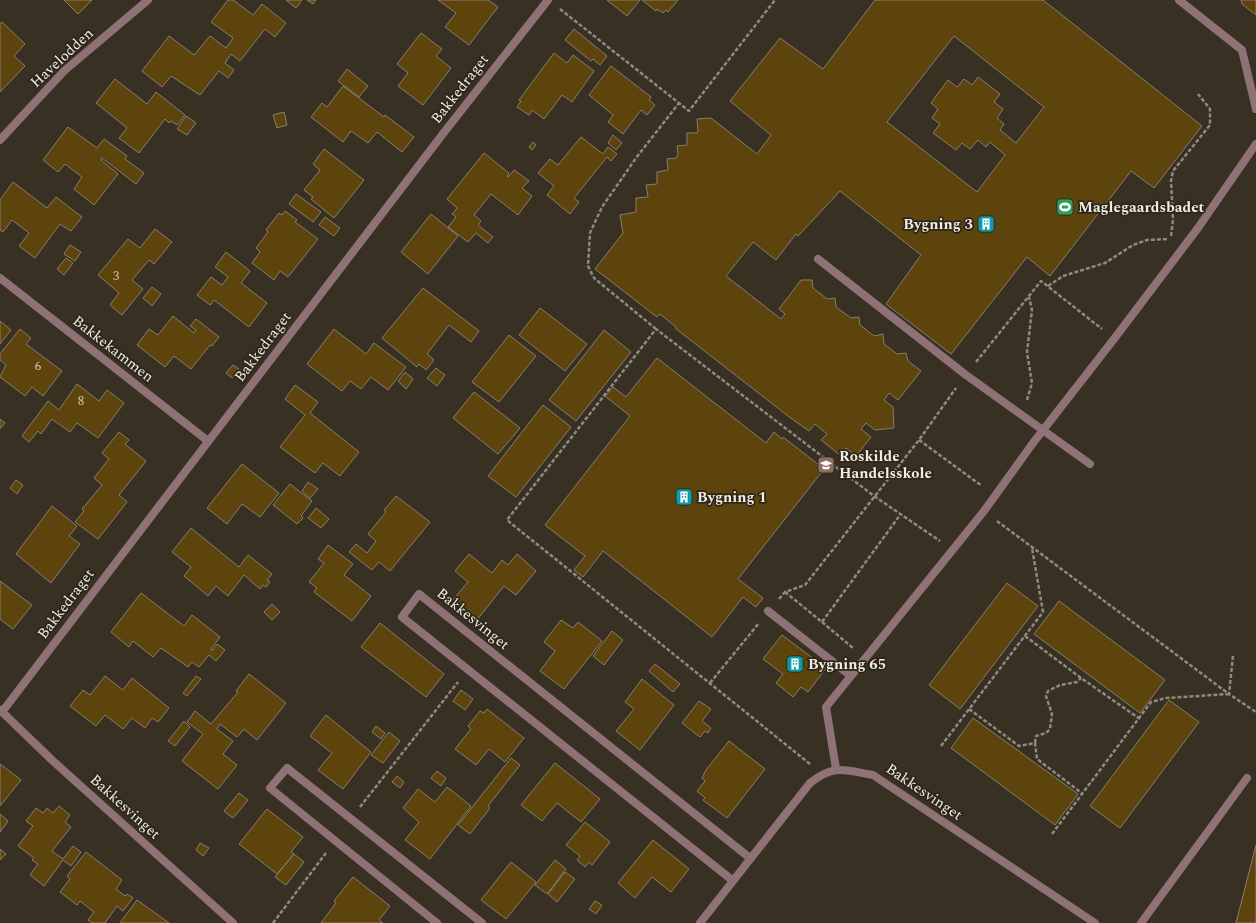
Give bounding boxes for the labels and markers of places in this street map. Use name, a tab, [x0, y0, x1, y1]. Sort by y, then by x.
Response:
place label: Maglegaardsbadet	[1078, 196, 1205, 219]
sports icon: Maglegaardsbadet	[1055, 197, 1075, 217]
place label: Bygning 3	[903, 213, 973, 236]
building icon: Bygning 3	[976, 214, 996, 234]
place label: Roskilde Handelsskole	[839, 445, 932, 485]
school or university icon: Roskilde Handelsskole	[816, 455, 836, 475]
place label: Bygning 1	[697, 486, 767, 509]
building icon: Bygning 1	[674, 487, 694, 507]
place label: Bygning 65	[808, 653, 886, 676]
building icon: Bygning 65	[785, 654, 805, 674]

